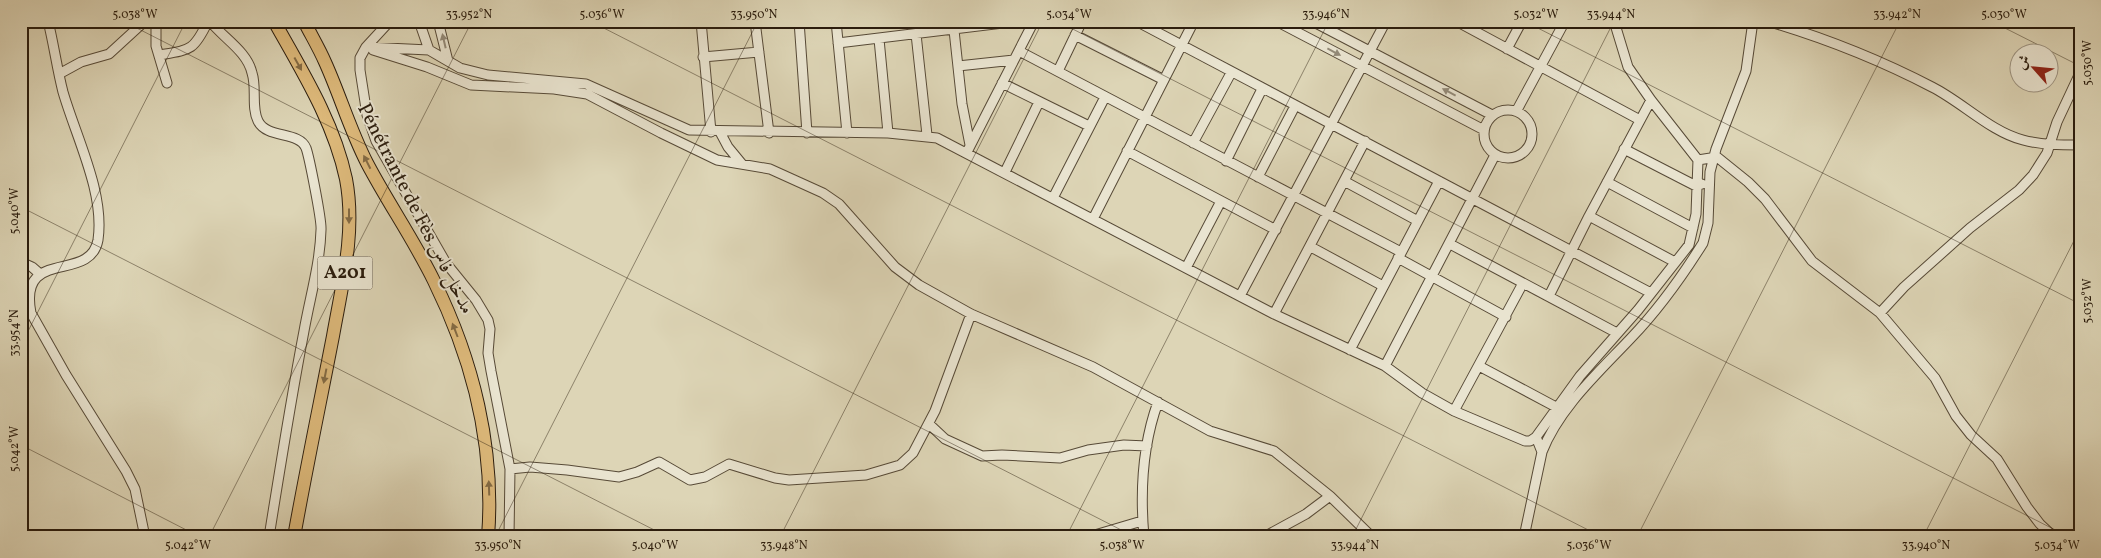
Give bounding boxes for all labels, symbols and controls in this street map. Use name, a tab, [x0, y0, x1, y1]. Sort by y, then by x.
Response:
text: 5.038°W	[113, 7, 157, 23]
text: 33.952°N	[446, 7, 492, 23]
text: 5.036°W	[580, 7, 624, 23]
text: 33.950°N	[730, 7, 778, 23]
text: 5.034°W	[1046, 7, 1092, 23]
text: 33.946°N	[1302, 7, 1350, 23]
text: 5.032°W	[1514, 7, 1559, 23]
text: 33.944°N	[1587, 7, 1635, 23]
text: 33.942°N	[1873, 7, 1921, 23]
text: 5.030°W	[1981, 7, 2027, 23]
one-way arrow	[439, 34, 447, 49]
text: 5.030°W	[2080, 40, 2096, 86]
north arrow	[2008, 42, 2058, 92]
one-way arrow	[1327, 48, 1342, 56]
text: ش	[2012, 52, 2035, 73]
one-way arrow	[294, 56, 302, 71]
one-way arrow	[1442, 88, 1456, 96]
street label: Pénétrante de Fès مدخل فاس	[350, 99, 480, 319]
one-way arrow	[363, 155, 371, 169]
text: 5.040°W	[7, 188, 23, 234]
one-way arrow	[345, 208, 353, 224]
road number: A201	[318, 256, 372, 290]
text: 5.032°W	[2080, 279, 2096, 324]
text: 33.954°N	[7, 309, 23, 357]
one-way arrow	[451, 322, 459, 337]
one-way arrow	[321, 369, 329, 384]
text: 5.042°W	[7, 426, 23, 472]
one-way arrow	[485, 480, 493, 496]
text: 5.042°W	[165, 538, 211, 554]
text: 33.950°N	[474, 538, 522, 554]
text: 5.040°W	[632, 538, 678, 554]
text: 33.948°N	[760, 538, 808, 554]
text: 5.038°W	[1100, 538, 1144, 554]
text: 33.944°N	[1331, 538, 1379, 554]
text: 5.036°W	[1567, 538, 1611, 554]
text: 33.940°N	[1902, 538, 1950, 554]
text: 5.034°W	[2034, 538, 2080, 554]

